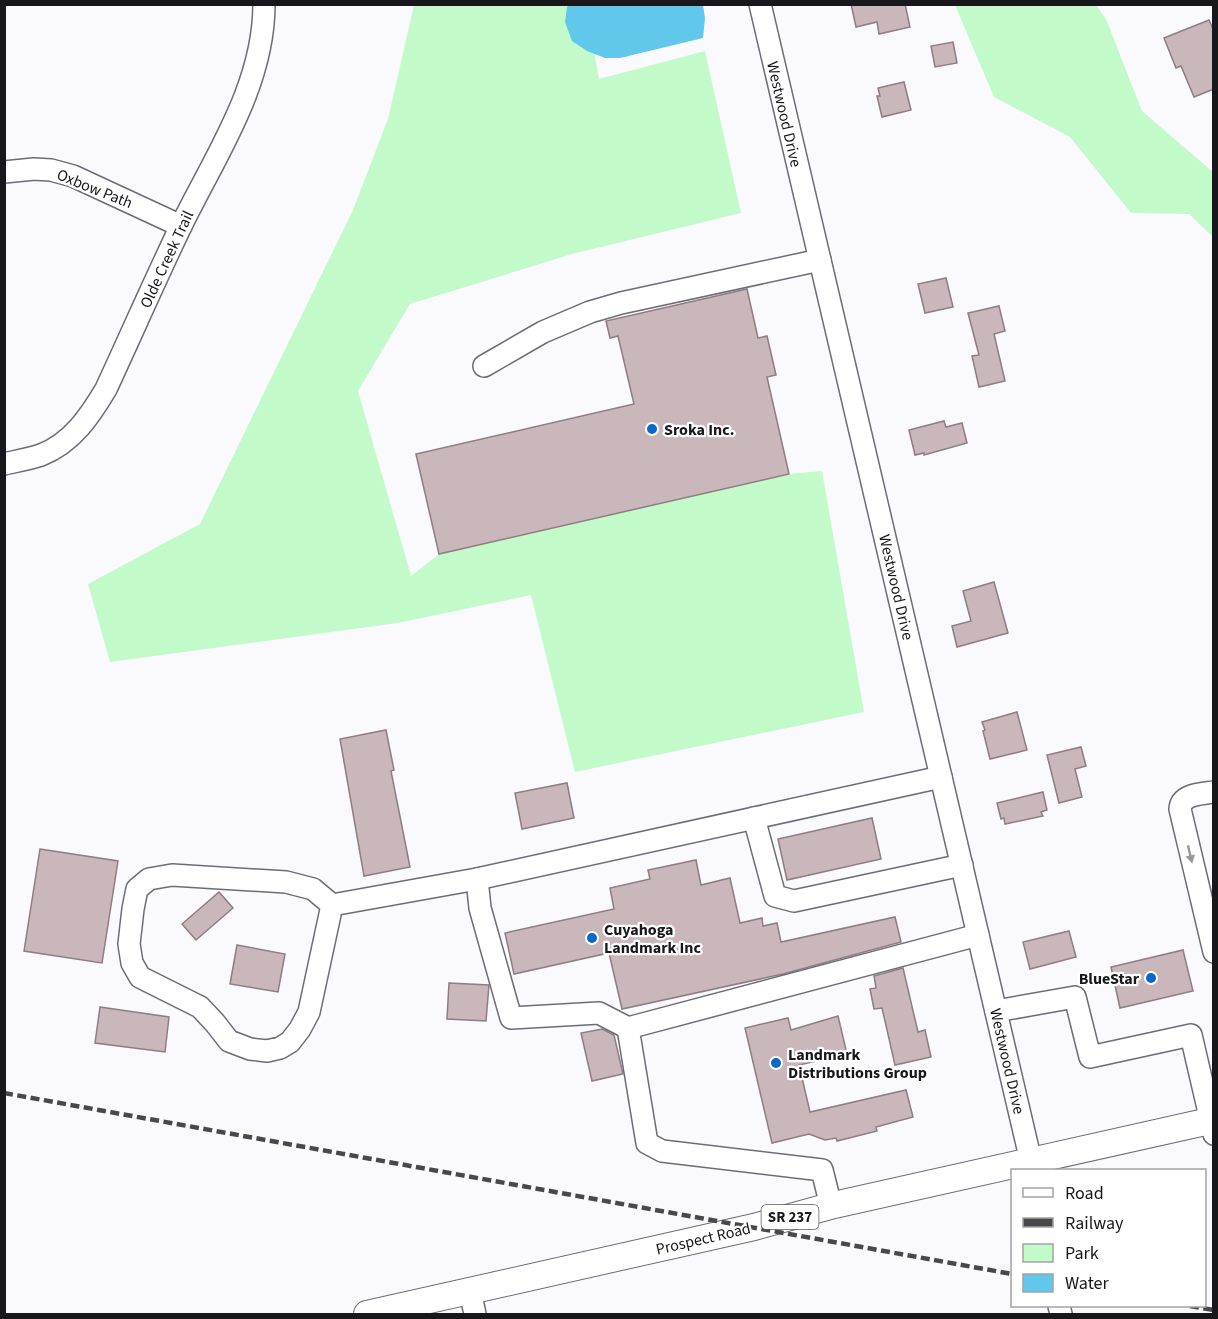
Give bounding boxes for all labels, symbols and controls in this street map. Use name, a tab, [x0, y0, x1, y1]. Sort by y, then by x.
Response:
street label: Westwood Drive	[761, 59, 807, 169]
street label: Oxbow Path	[53, 164, 136, 214]
street label: Olde Creek Trail	[135, 207, 199, 312]
place label: Sroka Inc.	[664, 419, 734, 441]
marker: Sroka Inc.	[645, 422, 659, 436]
street label: Westwood Drive	[873, 532, 919, 642]
one-way arrow	[1186, 845, 1196, 863]
place label: Cuyahoga Landmark Inc	[604, 919, 701, 959]
marker: Cuyahoga Landmark Inc	[585, 931, 599, 945]
place label: BlueStar	[1079, 968, 1140, 990]
marker: BlueStar	[1144, 971, 1158, 985]
street label: Westwood Drive	[984, 1006, 1030, 1116]
place label: Landmark Distributions Group	[788, 1044, 927, 1084]
marker: Landmark Distributions Group	[769, 1056, 783, 1070]
legend	[1011, 1169, 1206, 1307]
text: Road	[1065, 1181, 1104, 1206]
road number: SR 237	[762, 1205, 818, 1229]
text: Railway	[1065, 1211, 1124, 1236]
street label: Prospect Road	[654, 1217, 753, 1261]
text: Park	[1065, 1241, 1099, 1266]
text: Water	[1065, 1271, 1109, 1296]

